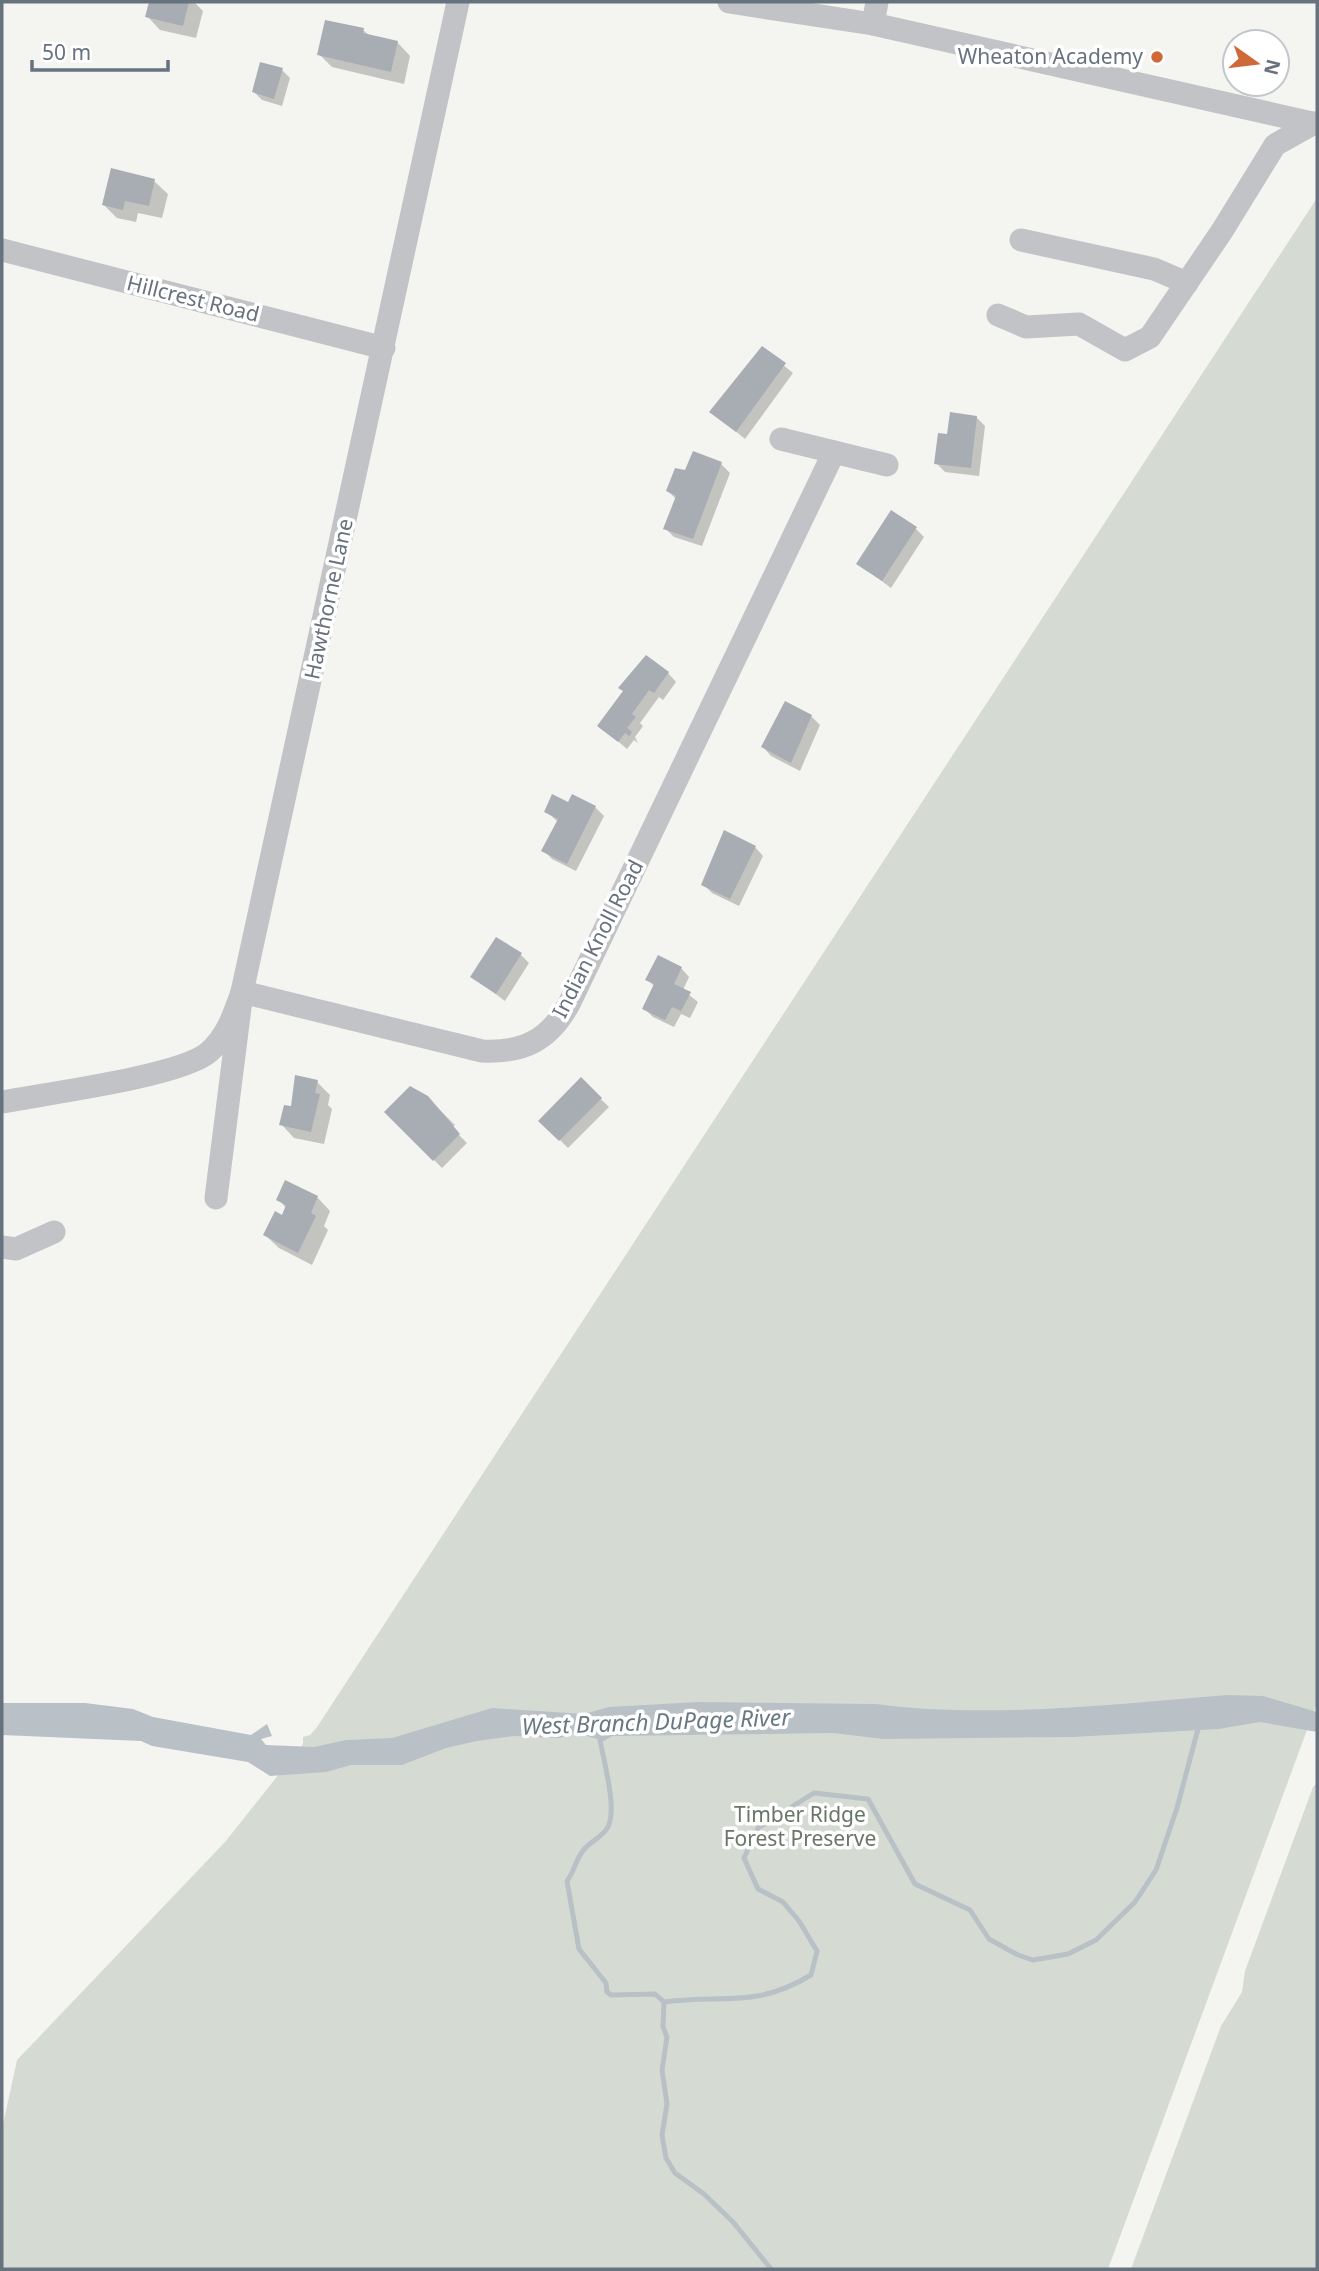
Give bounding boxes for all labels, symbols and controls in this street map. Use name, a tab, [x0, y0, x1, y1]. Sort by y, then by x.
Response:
scale bar	[32, 28, 168, 72]
north arrow	[1221, 28, 1291, 98]
text: 50 m	[42, 38, 91, 66]
place label: Wheaton Academy	[958, 42, 1143, 70]
marker: Wheaton Academy	[1149, 49, 1165, 65]
text: N	[1258, 56, 1287, 78]
street label: Hillcrest Road	[124, 268, 262, 328]
street label: Hawthorne Lane	[297, 516, 359, 682]
street label: Indian Knoll Road	[545, 855, 649, 1022]
water label: West Branch DuPage River	[521, 1700, 792, 1742]
park label: Timber Ridge Forest Preserve	[724, 1800, 876, 1852]

